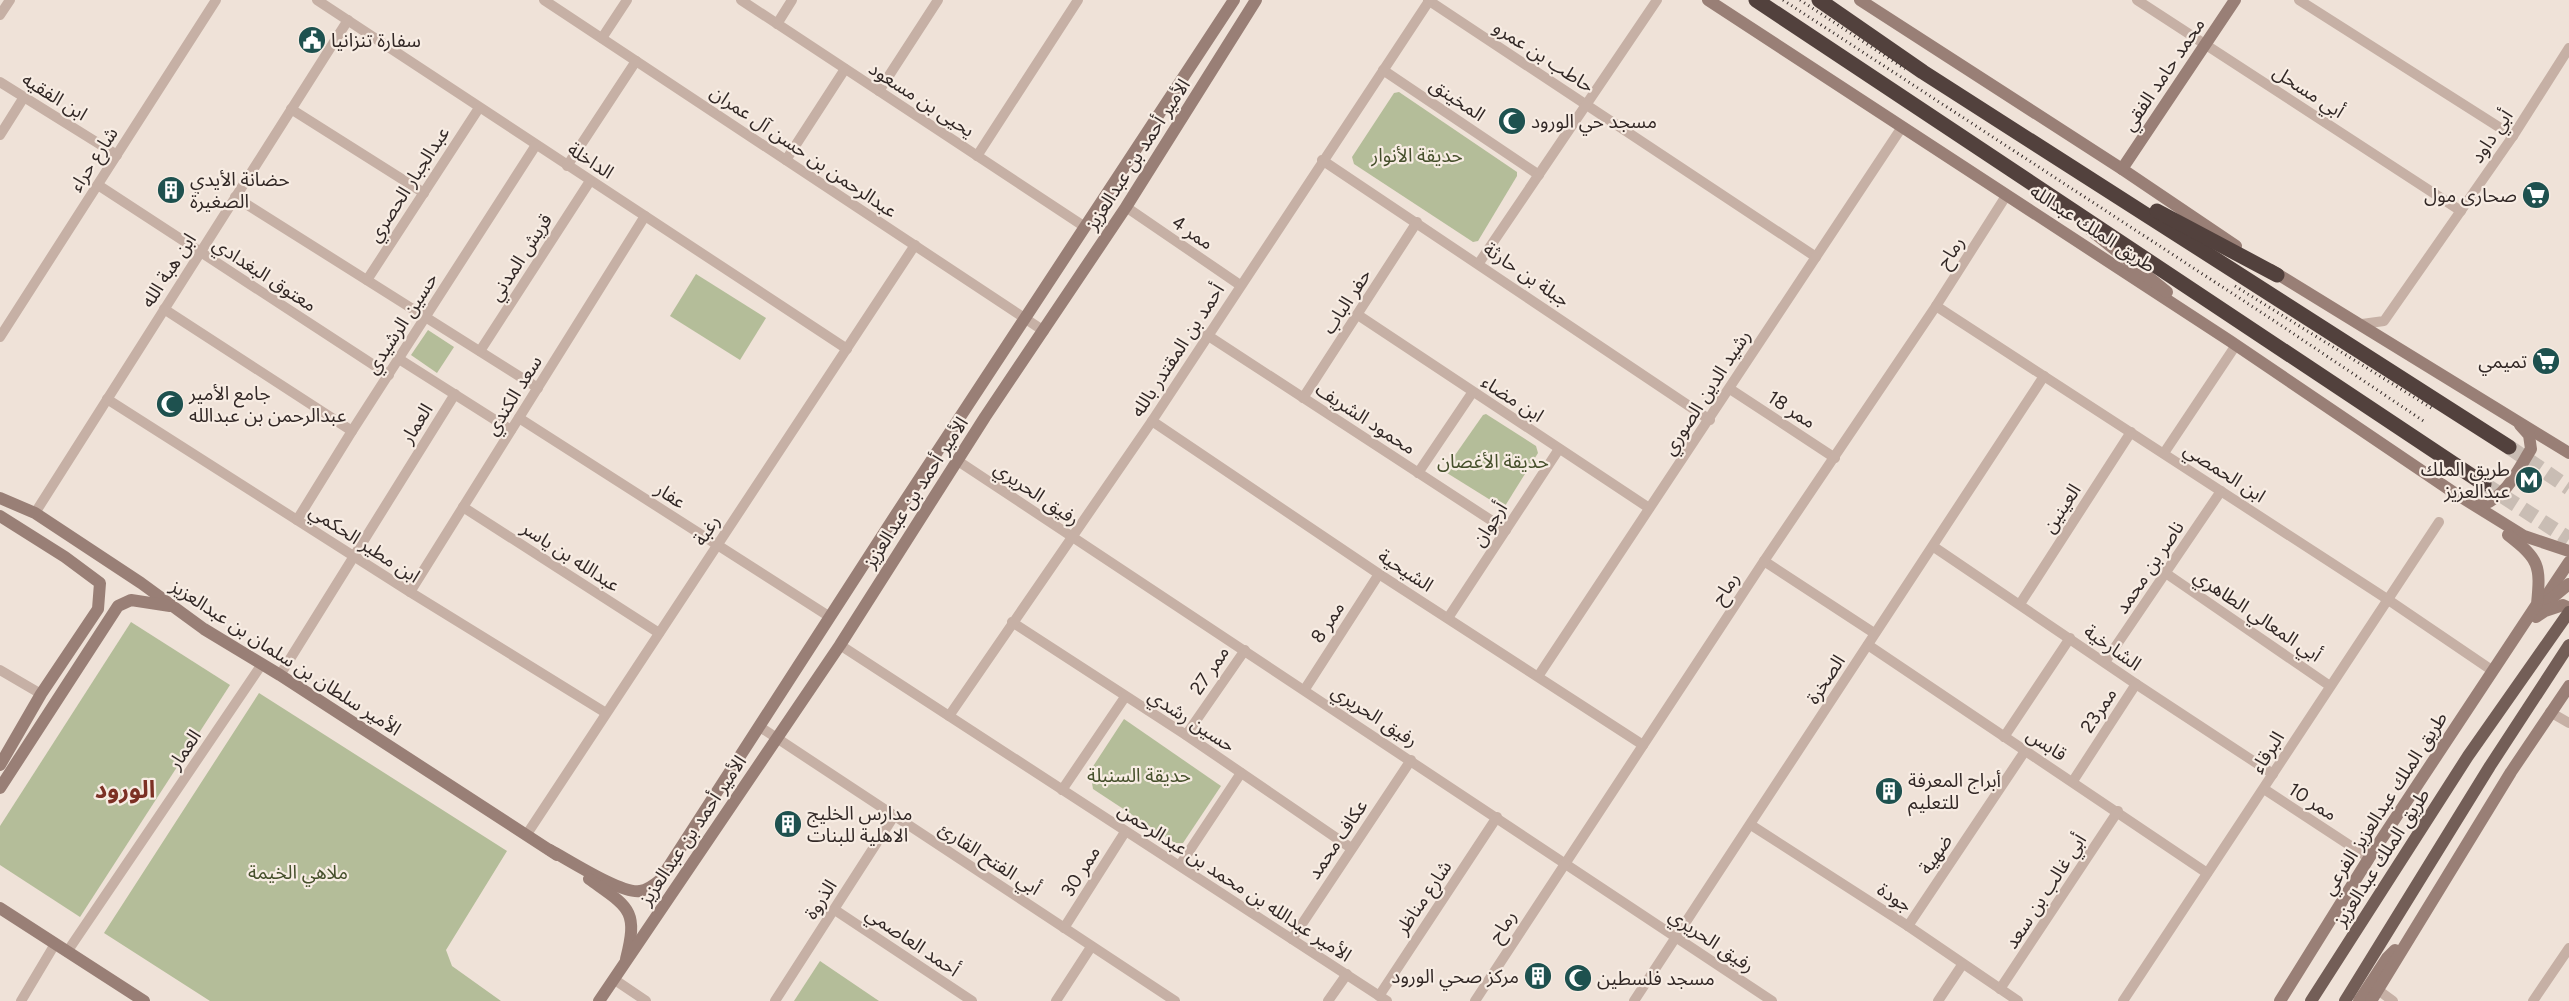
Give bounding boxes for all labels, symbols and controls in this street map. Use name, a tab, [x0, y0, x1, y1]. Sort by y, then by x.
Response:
street label: محمد حامد الفقي	[2117, 13, 2213, 137]
street label: حاطب بن عمرو	[1489, 15, 1598, 97]
public building icon: سفارة تنزانيا	[297, 25, 327, 55]
place label: سفارة تنزانيا	[331, 29, 421, 52]
street label: يحيى بن مسعود	[865, 57, 979, 142]
street label: أبي مسحل	[2267, 60, 2349, 126]
street label: ابن الفقيه	[18, 67, 92, 125]
street label: المخينق	[1426, 73, 1490, 126]
street label: الأمير أحمد بن عبدالعزيز	[1079, 74, 1195, 235]
street label: عبدالرحمن بن حسن آل عمران	[706, 80, 901, 223]
street label: أبي داود	[2465, 105, 2521, 169]
mosque icon: مسجد حي الورود	[1497, 106, 1527, 136]
place label: مسجد حي الورود	[1531, 110, 1657, 136]
street label: عبدالجبار الحصري	[363, 122, 457, 248]
street label: شارع حراء	[64, 123, 124, 197]
street label: الداخلة	[563, 137, 618, 184]
park label: حديقة الأنوار	[1370, 144, 1463, 167]
place label: حضانة الأيدي الصغيرة	[190, 168, 290, 213]
building icon: حضانة الأيدي الصغيرة	[156, 175, 186, 205]
street label: طريق الملك عبدالله	[2026, 179, 2160, 277]
supermarket icon: صحارى مول	[2521, 180, 2551, 210]
place label: صحارى مول	[2424, 184, 2517, 207]
street label: قريش المدني	[484, 209, 560, 307]
street label: ممر 4	[1168, 210, 1218, 255]
street label: ابن هبة الله	[136, 229, 201, 312]
street label: معتوق البغدادي	[207, 232, 321, 319]
street label: رماح	[1932, 232, 1971, 274]
street label: جبلة بن حارثة	[1479, 237, 1574, 312]
street label: حفر الباب	[1317, 264, 1376, 338]
street label: حسين الرشيدي	[360, 268, 445, 380]
street label: أحمد بن المقتدر بالله	[1126, 279, 1229, 421]
street label: رشيد الدين الصوري	[1657, 325, 1758, 461]
supermarket icon: تمیمي	[2531, 346, 2561, 376]
place label: تمیمي	[2478, 350, 2527, 376]
street label: سعد الكندي	[480, 351, 550, 441]
street label: ابن مضاء	[1477, 370, 1548, 427]
street label: محمود الشريف	[1311, 377, 1420, 459]
place label: جامع الأمير عبدالرحمن بن عبدالله	[188, 382, 346, 427]
street label: ممر 18	[1763, 385, 1820, 433]
mosque icon: جامع الأمير عبدالرحمن بن عبدالله	[155, 389, 185, 419]
street label: العمار	[395, 399, 438, 448]
street label: الأمير أحمد بن عبدالعزيز	[857, 412, 973, 573]
street label: ابن الحمصي	[2178, 438, 2270, 510]
park label: حديقة الأغصان	[1437, 450, 1549, 473]
street label: رفيق الحريري	[988, 456, 1084, 533]
place label: طريق الملك عبدالعزيز	[2421, 458, 2510, 503]
metro station icon: طريق الملك عبدالعزيز	[2514, 465, 2544, 495]
street label: عفار	[650, 477, 690, 514]
street label: العينين	[2037, 479, 2086, 537]
street label: أرجوان	[1467, 498, 1512, 551]
street label: ابن مطير الحكمي	[303, 499, 424, 591]
street label: رغبة	[688, 511, 725, 550]
street label: عبدالله بن ياسر	[516, 516, 624, 597]
street label: ناصر بن محمد	[2110, 517, 2189, 618]
street label: الشيحية	[1374, 544, 1438, 597]
street label: أبي المعالي الطاهري	[2188, 564, 2326, 670]
street label: رماح	[1707, 568, 1746, 610]
street label: الأمير سلطان بن سلمان بن عبدالعزيز	[165, 574, 405, 741]
street label: ممر 8	[1306, 597, 1349, 647]
street label: الشارخية	[2080, 619, 2146, 675]
street label: ممر 27	[1185, 641, 1234, 699]
street label: الصخرة	[1801, 650, 1850, 708]
street label: رفيق الحريري	[1325, 679, 1422, 755]
street label: ممر23	[2075, 683, 2122, 737]
street label: حسين رشدي	[1142, 684, 1239, 760]
street label: طريق الملك عبدالعزيز الفرعي	[2316, 707, 2452, 899]
street label: قابس	[2022, 723, 2071, 766]
street label: العمار	[162, 725, 206, 774]
street label: البرقاء	[2246, 727, 2289, 777]
street label: الأمير أحمد بن عبدالعزيز	[633, 751, 751, 910]
park label: حديقة السنبلة	[1087, 764, 1191, 787]
place label: أبراج المعرفة للتعليم	[1908, 769, 2001, 817]
district label: الورود	[95, 775, 155, 804]
building icon: أبراج المعرفة للتعليم	[1874, 776, 1904, 806]
street label: ممر 10	[2284, 777, 2341, 826]
street label: طريق الملك عبدالعزيز	[2328, 784, 2434, 930]
street label: عكاف محمد	[1302, 795, 1372, 884]
street label: الأمير عبدالله بن محمد بن عبدالرحمن	[1114, 798, 1356, 967]
place label: مدارس الخليج الاهلية للبنات	[807, 802, 912, 847]
building icon: مدارس الخليج الاهلية للبنات	[773, 809, 803, 839]
street label: أبي الفتح القارئ	[933, 817, 1045, 903]
street label: أبي غالب بن سعد	[2000, 829, 2094, 955]
street label: ضهية	[1914, 830, 1957, 879]
street label: ممر 30	[1056, 842, 1105, 901]
street label: شارع مناظر	[1390, 856, 1458, 941]
park label: ملاهي الخيمة	[248, 861, 348, 887]
street label: الذروة	[799, 875, 842, 923]
street label: جودة	[1873, 878, 1916, 917]
street label: أحمد العاصمي	[859, 902, 964, 984]
street label: رفيق الحريري	[1663, 903, 1759, 980]
street label: رماح	[1484, 906, 1523, 948]
building icon: مركز صحي الورود	[1523, 961, 1553, 991]
mosque icon: مسجد فلسطين	[1563, 963, 1593, 993]
place label: مركز صحي الورود	[1391, 965, 1519, 991]
place label: مسجد فلسطين	[1597, 967, 1715, 990]

